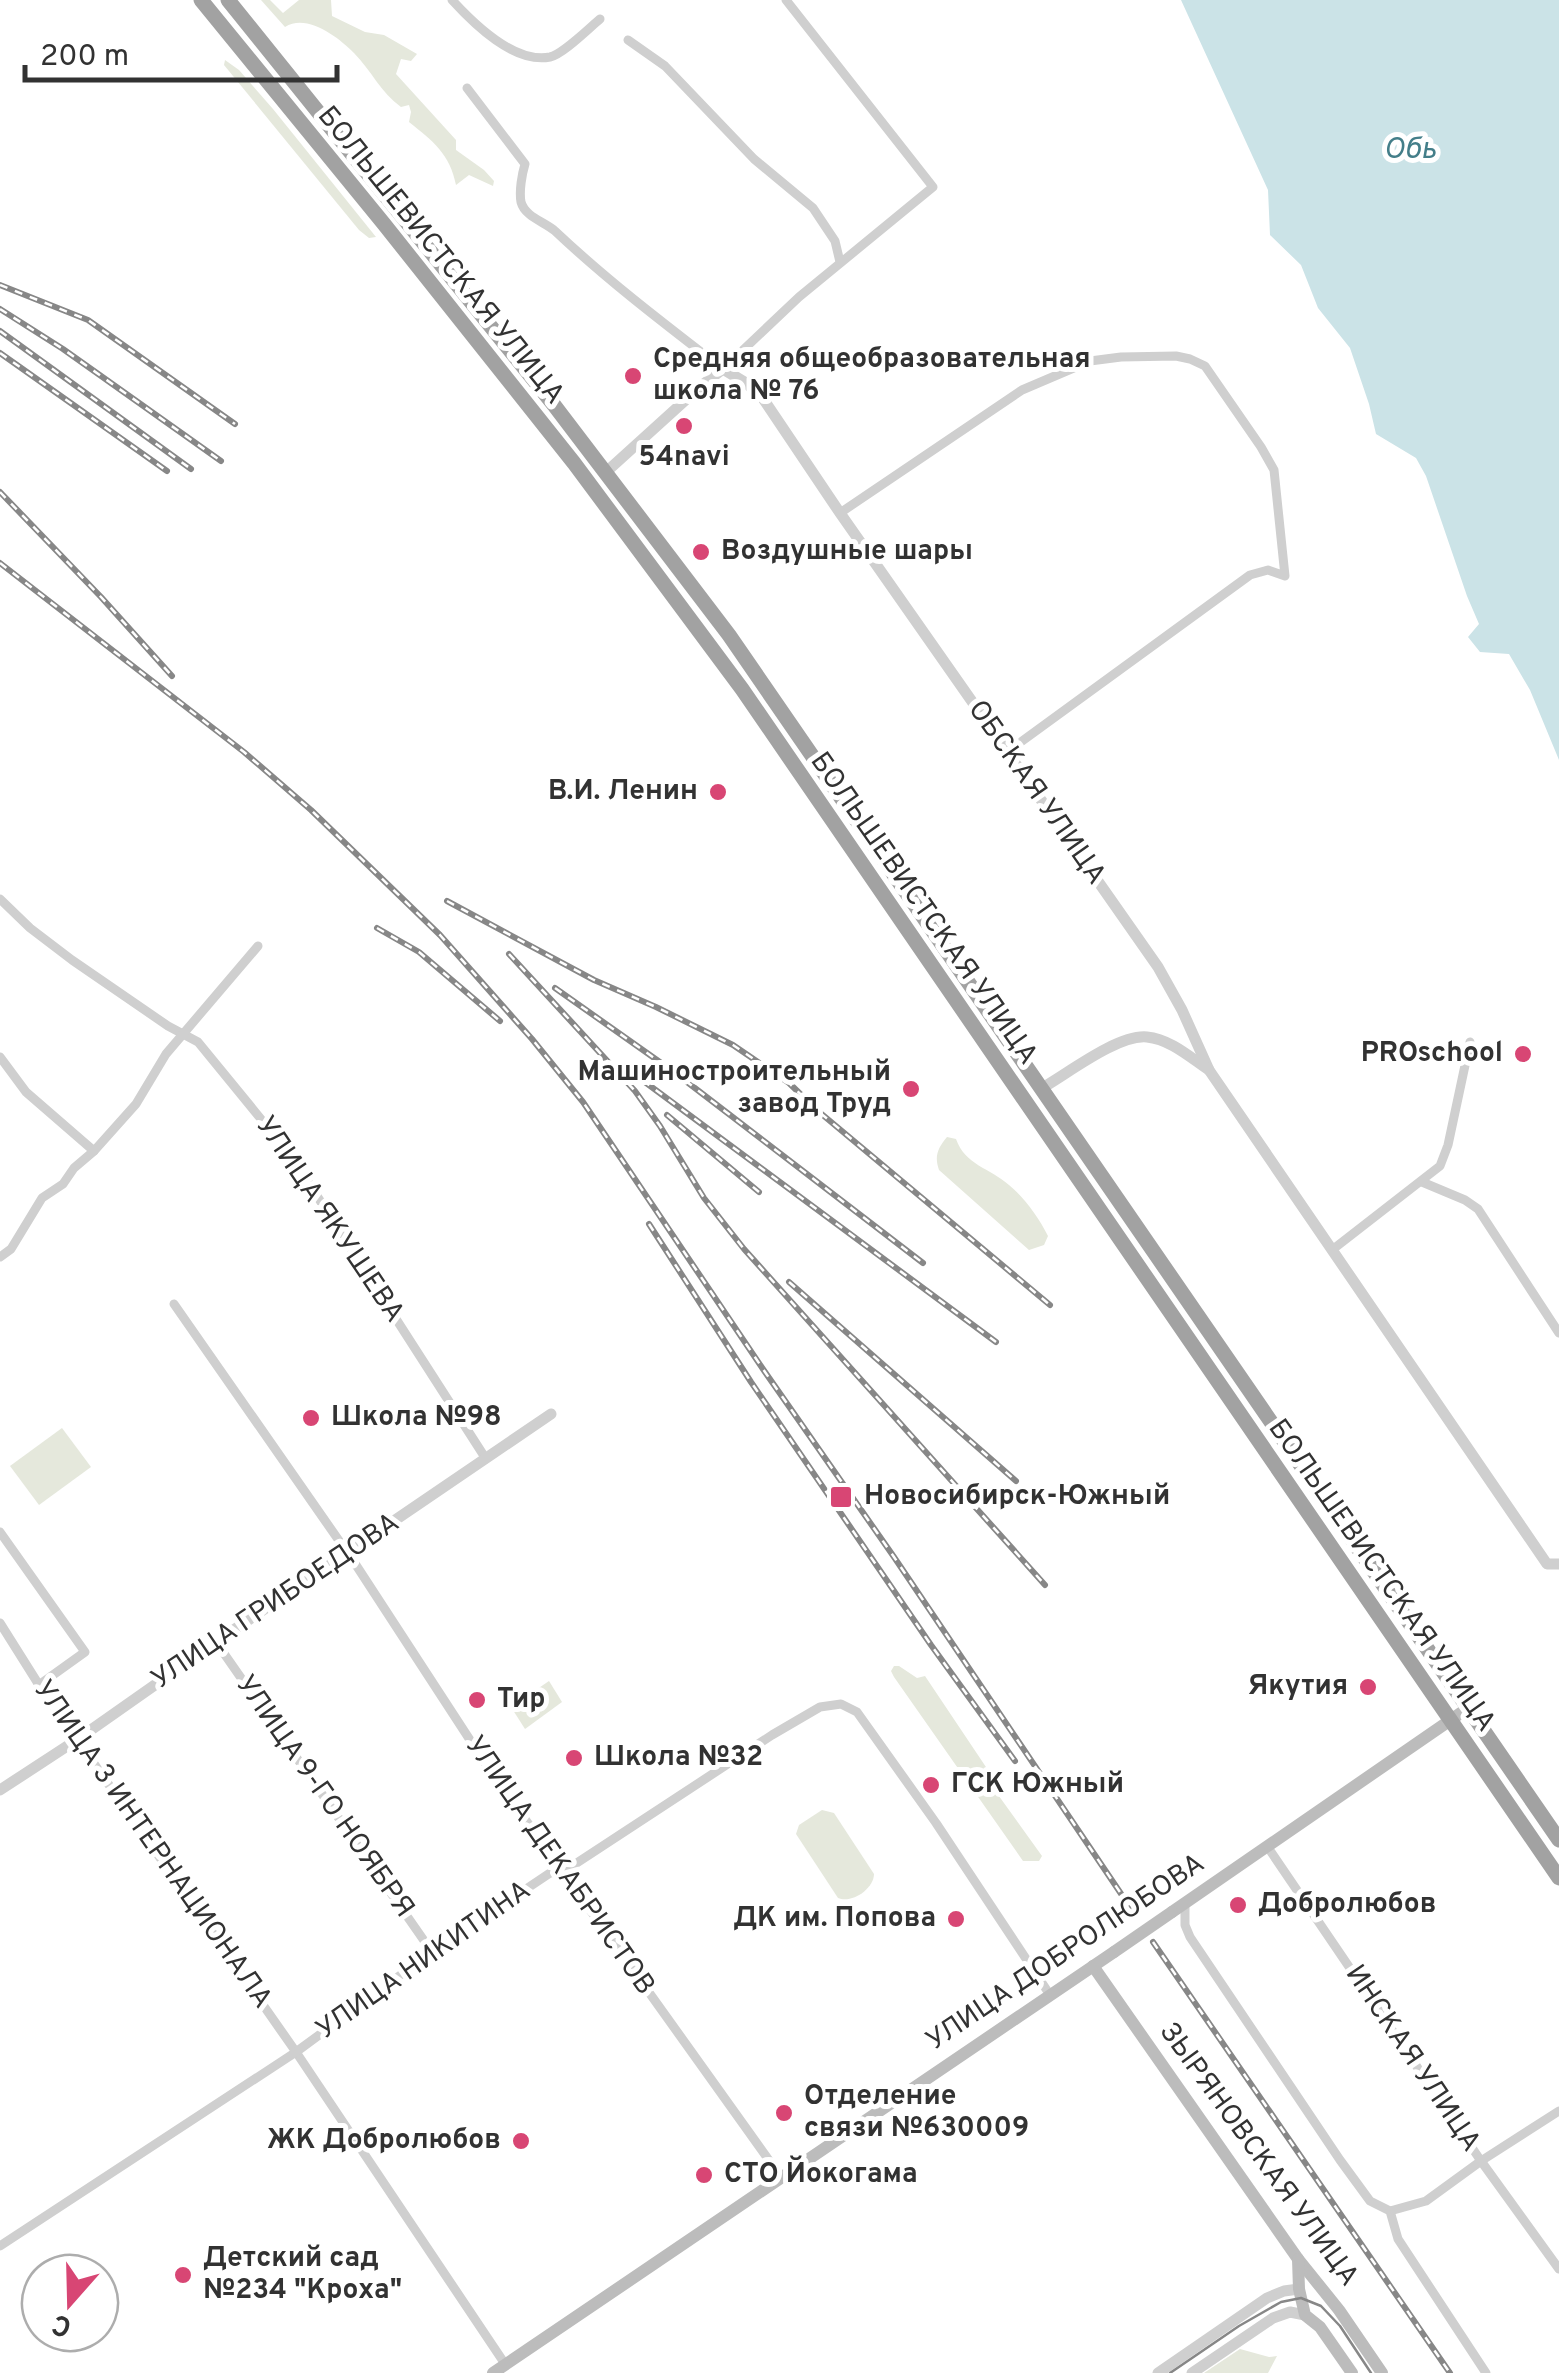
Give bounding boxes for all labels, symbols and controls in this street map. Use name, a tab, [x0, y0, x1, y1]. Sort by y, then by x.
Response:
scale bar	[25, 20, 338, 82]
text: 200 m	[40, 39, 129, 76]
street label: БОЛЬШЕВИСТСКАЯ УЛИЦА	[308, 100, 572, 412]
water label: Обь	[1384, 132, 1436, 169]
place label: Средняя общеобразовательная школа № 76	[653, 342, 1091, 410]
marker: Средняя общеобразовательная школа № 76	[622, 365, 644, 387]
marker: 54navi	[673, 415, 695, 437]
place label: 54navi	[638, 440, 730, 476]
place label: Воздушные шары	[721, 534, 973, 570]
marker: Воздушные шары	[690, 541, 712, 563]
street label: ОБСКАЯ УЛИЦА	[959, 694, 1113, 892]
street label: БОЛЬШЕВИСТСКАЯ УЛИЦА	[801, 746, 1045, 1072]
place label: В.И. Ленин	[548, 774, 698, 810]
marker: В.И. Ленин	[707, 781, 729, 803]
place label: PROschool	[1361, 1036, 1503, 1072]
marker: PROschool	[1512, 1043, 1534, 1065]
place label: Машиностроительный завод Труд	[578, 1055, 891, 1123]
marker: Машиностроительный завод Труд	[900, 1078, 922, 1100]
street label: УЛИЦА ЯКУШЕВА	[247, 1110, 411, 1330]
place label: Школа №98	[331, 1400, 502, 1436]
marker: Школа №98	[300, 1407, 322, 1429]
street label: БОЛЬШЕВИСТСКАЯ УЛИЦА	[1259, 1413, 1503, 1739]
place label: Новосибирск-Южный	[864, 1479, 1170, 1515]
marker: Новосибирск-Южный	[828, 1484, 854, 1510]
street label: УЛИЦА ГРИБОЕДОВА	[145, 1506, 407, 1698]
street label: УЛИЦА 9-ГО НОЯБРЯ	[227, 1669, 421, 1925]
place label: Якутия	[1247, 1669, 1348, 1705]
street label: УЛИЦА 3 ИНТЕРНАЦИОНАЛА	[25, 1674, 279, 2016]
marker: Якутия	[1357, 1676, 1379, 1698]
place label: Тир	[497, 1682, 546, 1718]
marker: Тир	[466, 1689, 488, 1711]
street label: УЛИЦА ДЕКАБРИСТОВ	[456, 1730, 662, 2002]
place label: Школа №32	[594, 1740, 763, 1776]
marker: Школа №32	[563, 1747, 585, 1769]
place label: ГСК Южный	[951, 1767, 1124, 1803]
marker: ГСК Южный	[920, 1774, 942, 1796]
street label: УЛИЦА ДОБРОЛЮБОВА	[920, 1846, 1212, 2060]
street label: УЛИЦА НИКИТИНА	[310, 1873, 538, 2049]
place label: Добролюбов	[1258, 1887, 1436, 1923]
marker: Добролюбов	[1227, 1894, 1249, 1916]
place label: ДК им. Попова	[733, 1901, 936, 1937]
marker: ДК им. Попова	[945, 1908, 967, 1930]
street label: ИНСКАЯ УЛИЦА	[1336, 1958, 1488, 2160]
street label: ЗЫРЯНОВСКАЯ УЛИЦА	[1150, 2016, 1366, 2294]
place label: Отделение связи №630009	[804, 2079, 1029, 2147]
marker: Отделение связи №630009	[773, 2102, 795, 2124]
place label: ЖК Добролюбов	[267, 2123, 501, 2159]
marker: ЖК Добролюбов	[510, 2130, 532, 2152]
place label: СТО Йокогама	[724, 2155, 918, 2193]
marker: СТО Йокогама	[693, 2164, 715, 2186]
place label: Детский сад №234 "Кроха"	[203, 2241, 402, 2309]
north arrow	[20, 2253, 120, 2353]
marker: Детский сад №234 "Кроха"	[172, 2264, 194, 2286]
text: С	[48, 2304, 77, 2344]

